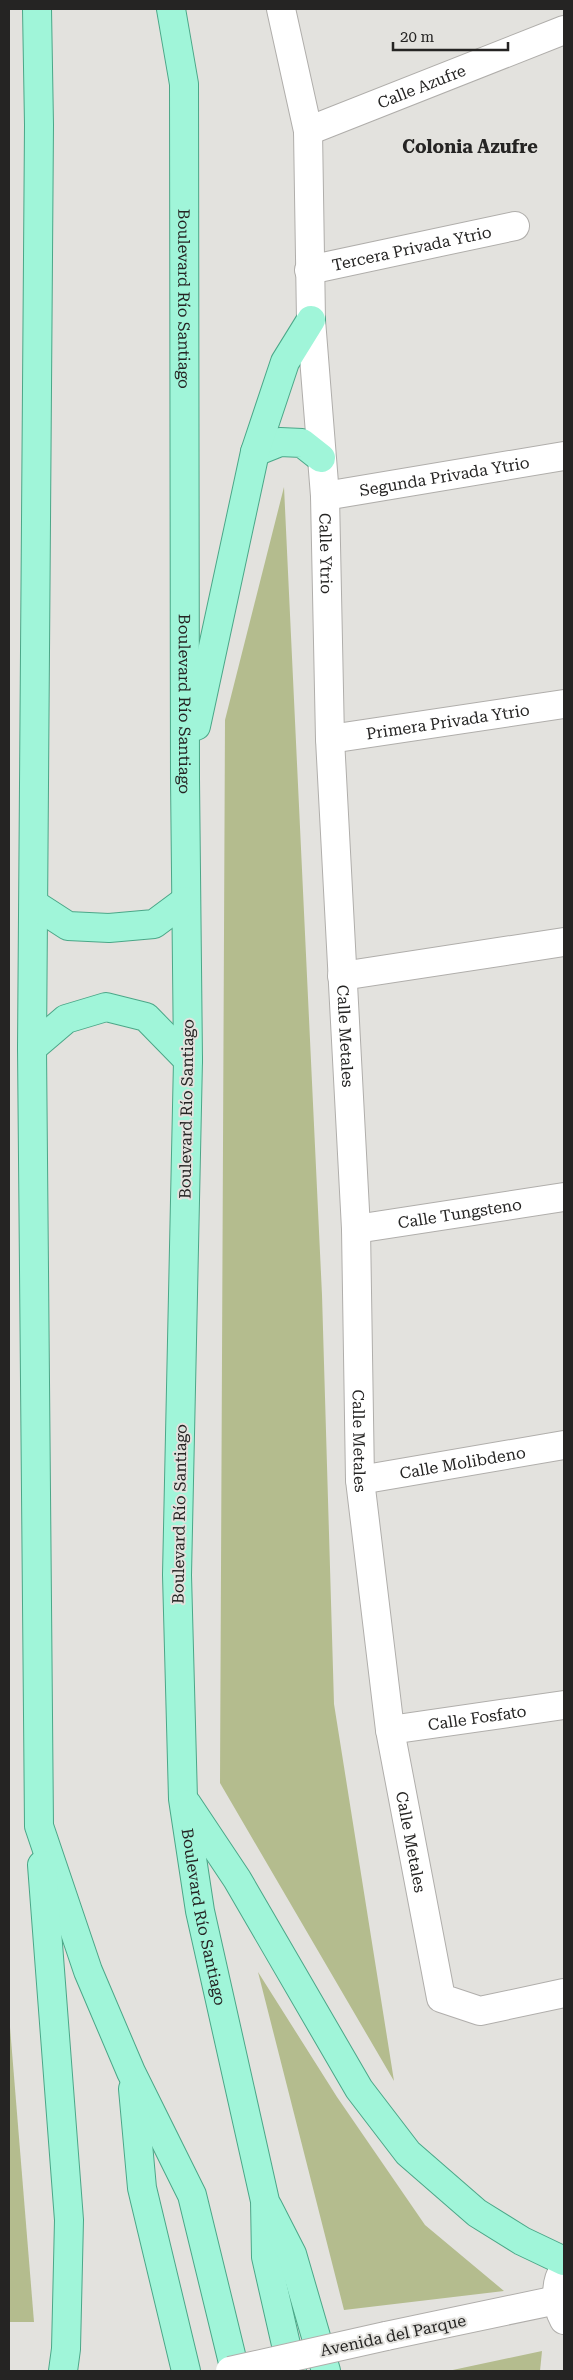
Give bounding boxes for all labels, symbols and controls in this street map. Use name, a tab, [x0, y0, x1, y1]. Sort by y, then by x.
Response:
scale bar	[393, 20, 508, 52]
text: 20 m	[400, 28, 435, 46]
street label: Calle Azufre	[375, 61, 469, 113]
district label: Colonia Azufre	[402, 136, 538, 157]
street label: Boulevard Río Santiago	[174, 209, 193, 389]
street label: Tercera Privada Ytrio	[330, 222, 493, 275]
street label: Segunda Privada Ytrio	[358, 453, 531, 500]
street label: Calle Ytrio	[315, 513, 336, 594]
street label: Boulevard Río Santiago	[175, 614, 194, 794]
street label: Primera Privada Ytrio	[365, 700, 531, 744]
street label: Calle Metales	[333, 984, 357, 1088]
street label: Boulevard Río Santiago	[175, 1019, 198, 1199]
street label: Calle Tungsteno	[397, 1195, 523, 1232]
street label: Calle Metales	[349, 1389, 370, 1494]
street label: Boulevard Río Santiago	[168, 1424, 191, 1604]
street label: Calle Molibdeno	[398, 1443, 527, 1483]
street label: Calle Fosfato	[427, 1701, 528, 1734]
street label: Calle Metales	[392, 1790, 430, 1895]
street label: Boulevard Río Santiago	[178, 1827, 230, 2007]
street label: Avenida del Parque	[318, 2311, 468, 2360]

